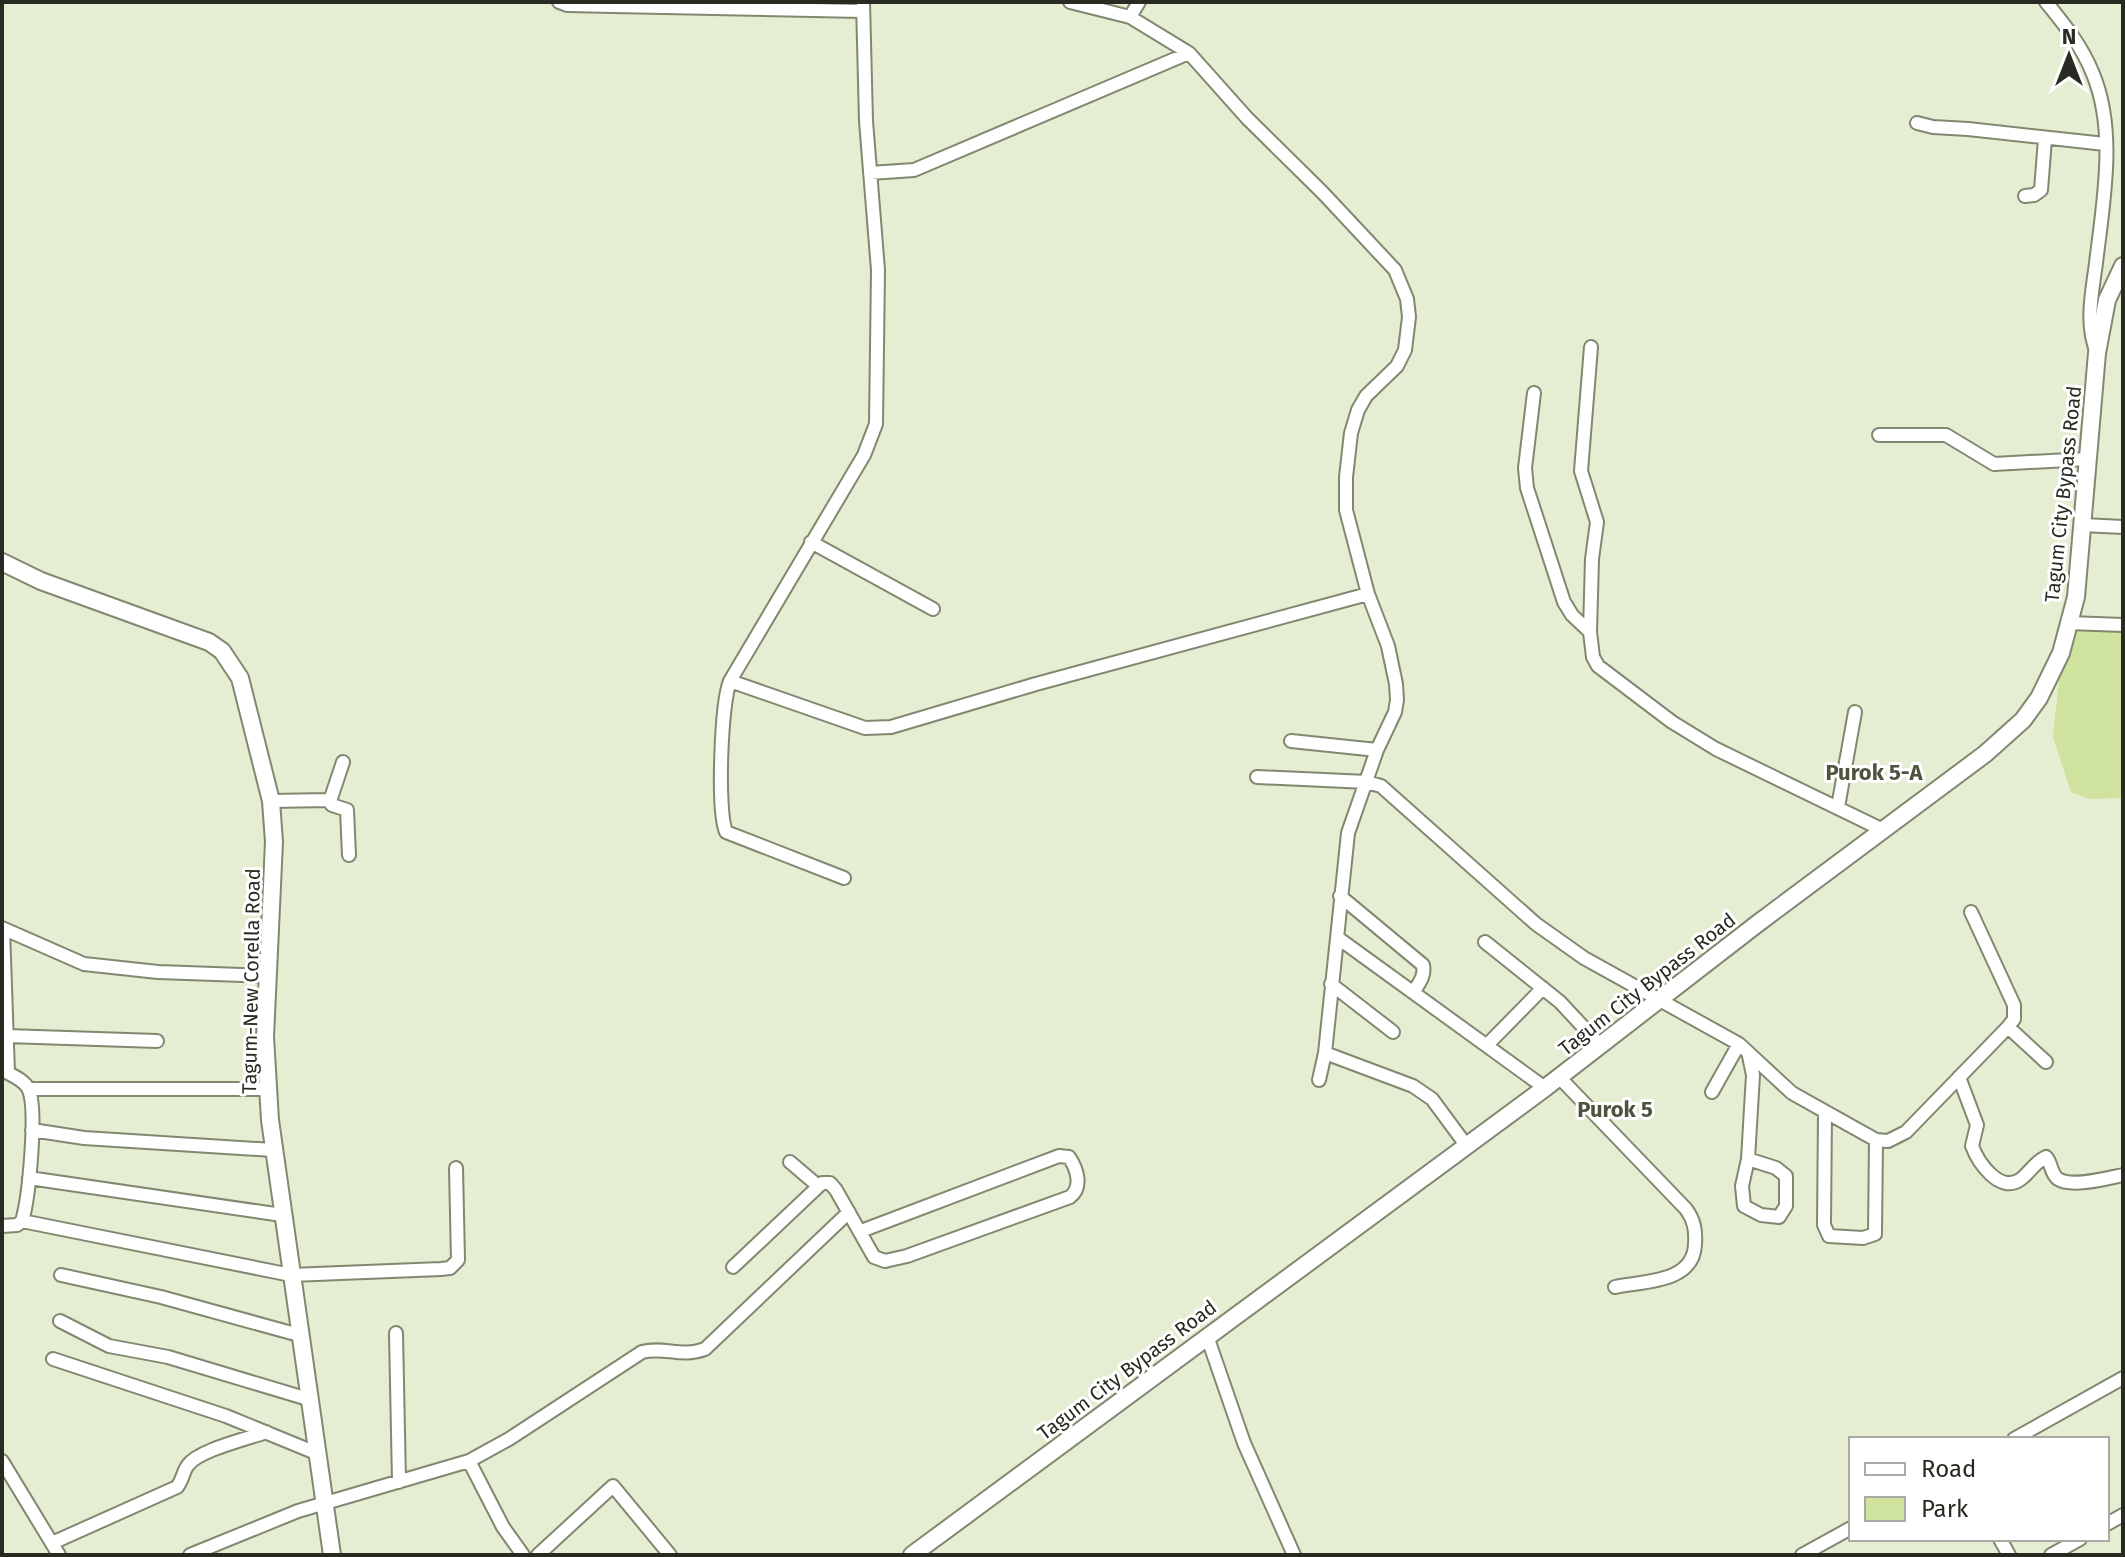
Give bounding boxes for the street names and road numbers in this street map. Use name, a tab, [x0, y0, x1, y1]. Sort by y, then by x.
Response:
street label: Tagum City Bypass Road	[2040, 385, 2086, 603]
street label: Tagum-New Corella Road	[237, 868, 265, 1094]
street label: Tagum City Bypass Road	[1554, 908, 1740, 1060]
street label: Tagum City Bypass Road	[1033, 1295, 1221, 1445]

